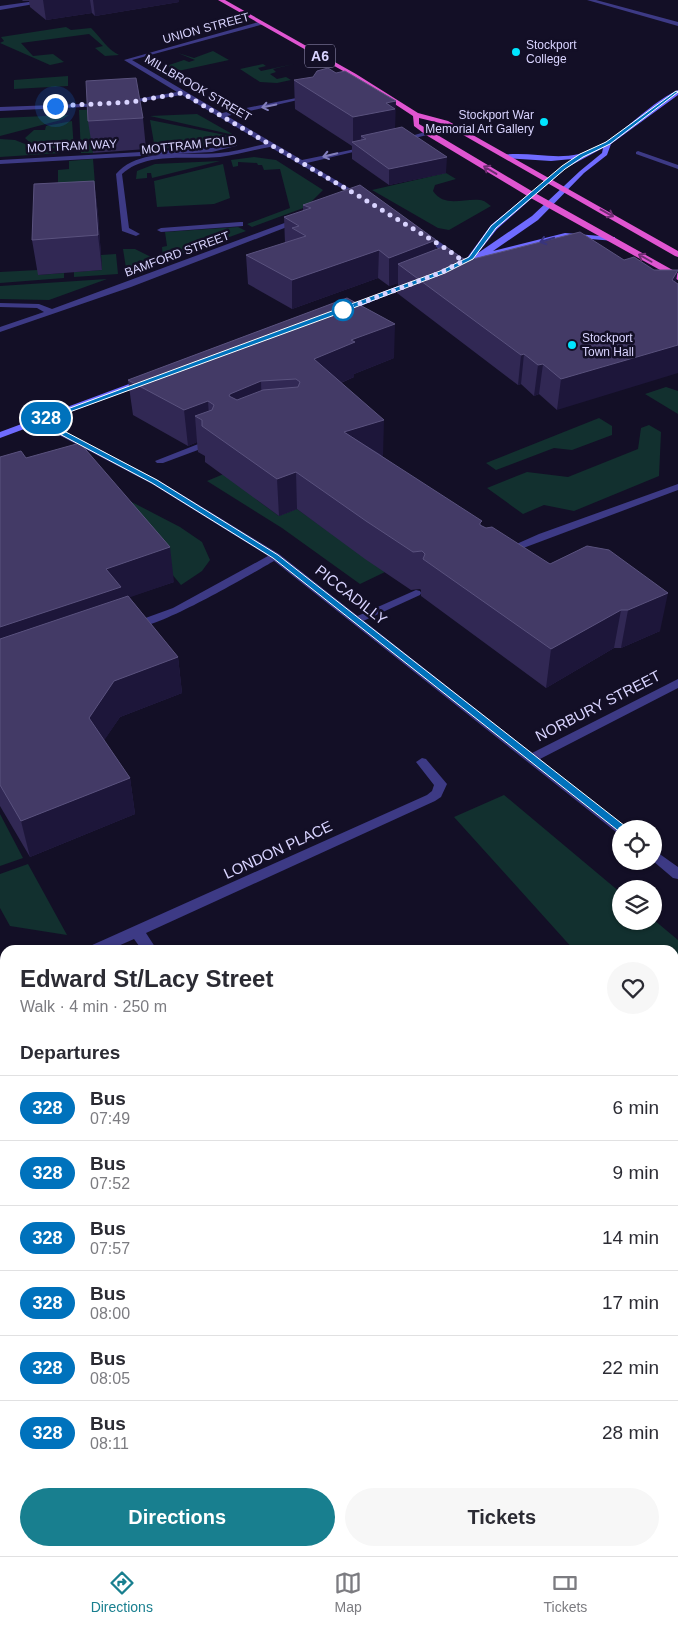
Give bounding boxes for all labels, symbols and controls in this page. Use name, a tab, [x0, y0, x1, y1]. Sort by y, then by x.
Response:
street label: UNION STREET	[161, 10, 252, 46]
place label: Stockport College	[526, 38, 577, 66]
road number: A6	[305, 44, 335, 68]
marker: Stockport College	[510, 46, 522, 58]
street label: MILLBROOK STREET	[142, 52, 254, 125]
your location	[43, 94, 68, 119]
one-way arrow	[262, 101, 278, 111]
place label: Stockport War Memorial Art Gallery	[425, 108, 534, 136]
marker: Stockport War Memorial Art Gallery	[538, 116, 550, 128]
street label: MOTTRAM FOLD	[141, 133, 238, 157]
street label: MOTTRAM WAY	[27, 137, 117, 155]
one-way arrow	[322, 151, 338, 161]
one-way arrow	[483, 165, 497, 175]
one-way arrow	[600, 208, 615, 218]
street label: BAMFORD STREET	[123, 228, 232, 280]
one-way arrow	[539, 235, 555, 245]
one-way arrow	[638, 252, 653, 262]
unlabelled marker	[332, 299, 354, 321]
place label: Stockport Town Hall	[582, 331, 634, 359]
marker: Stockport Town Hall	[566, 339, 578, 351]
line badge: 328	[17, 402, 75, 434]
text: 328	[31, 408, 61, 428]
street label: PICCADILLY	[312, 561, 391, 628]
street label: NORBURY STREET	[533, 667, 663, 744]
street label: LONDON PLACE	[221, 817, 335, 882]
map controls	[612, 820, 662, 930]
button: locate	[612, 820, 662, 870]
button: layers	[612, 880, 662, 930]
button: heart	[607, 962, 659, 1014]
text: Edward St/Lacy Street	[20, 965, 273, 992]
text: Walk · 4 min · 250 m	[20, 998, 167, 1015]
text: Departures	[20, 1042, 120, 1063]
text: Bus	[90, 1088, 126, 1109]
text: 6 min	[613, 1097, 659, 1118]
text: 328	[32, 1098, 63, 1118]
text: 07:49	[90, 1110, 130, 1127]
text: Bus	[90, 1153, 126, 1174]
text: 9 min	[613, 1162, 659, 1183]
text: 328	[32, 1163, 63, 1183]
text: 07:52	[90, 1175, 130, 1192]
text: Bus	[90, 1218, 126, 1239]
text: 14 min	[602, 1227, 659, 1248]
text: 328	[32, 1228, 63, 1248]
text: 07:57	[90, 1240, 130, 1257]
text: Bus	[90, 1283, 126, 1304]
text: 17 min	[602, 1292, 659, 1313]
text: 328	[32, 1293, 63, 1313]
text: 08:00	[90, 1305, 130, 1322]
text: Bus	[90, 1348, 126, 1369]
text: 22 min	[602, 1357, 659, 1378]
text: 328	[32, 1358, 63, 1378]
text: 08:05	[90, 1370, 130, 1387]
text: Bus	[90, 1413, 126, 1434]
text: 28 min	[602, 1422, 659, 1443]
text: 328	[32, 1423, 63, 1443]
text: 08:11	[90, 1435, 129, 1452]
button: Directions	[20, 1488, 335, 1546]
button: Tickets	[345, 1488, 659, 1546]
tab: Directions	[91, 1569, 153, 1615]
tab: Map	[334, 1569, 362, 1615]
tab: Tickets	[543, 1569, 587, 1615]

